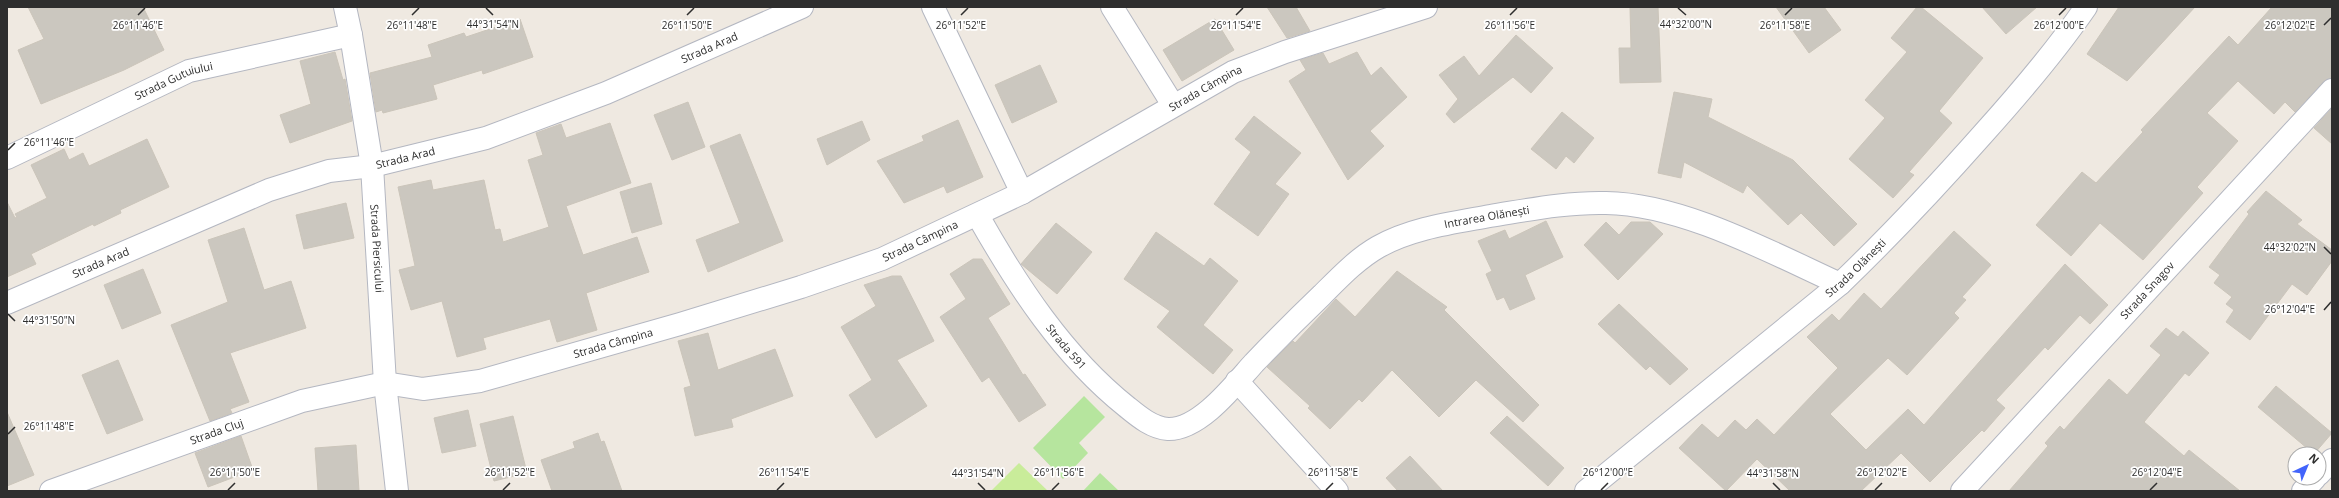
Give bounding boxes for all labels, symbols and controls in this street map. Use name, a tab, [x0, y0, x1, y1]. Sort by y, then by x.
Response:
text: 44°31'54"N	[467, 17, 519, 31]
text: 44°32'00"N	[1660, 17, 1712, 31]
text: 26°11'46"E	[113, 18, 163, 32]
text: 26°11'48"E	[387, 18, 437, 32]
text: 26°11'50"E	[662, 18, 712, 32]
text: 26°11'52"E	[936, 18, 986, 32]
text: 26°11'54"E	[1211, 18, 1261, 32]
text: 26°11'56"E	[1485, 18, 1535, 32]
text: 26°11'58"E	[1760, 18, 1810, 32]
text: 26°12'00"E	[2034, 18, 2084, 32]
text: 26°12'02"E	[2265, 18, 2315, 32]
street label: Strada Arad	[678, 28, 740, 66]
street label: Strada Gutuiului	[132, 58, 214, 103]
street label: Strada Câmpina	[1166, 61, 1244, 114]
text: 26°11'46"E	[24, 135, 74, 149]
street label: Strada Arad	[374, 143, 437, 172]
street label: Intrarea Olănești	[1443, 202, 1530, 231]
street label: Strada Piersicului	[367, 204, 388, 293]
street label: Strada Câmpina	[880, 216, 960, 265]
street label: Strada Olănești	[1822, 235, 1889, 300]
text: 44°32'02"N	[2264, 240, 2316, 254]
street label: Strada Arad	[70, 243, 131, 281]
street label: Strada Snagov	[2116, 258, 2177, 322]
text: 26°12'04"E	[2265, 302, 2315, 316]
text: 44°31'50"N	[23, 313, 75, 327]
street label: Strada 591	[1043, 321, 1090, 372]
street label: Strada Câmpina	[571, 324, 654, 361]
street label: Strada Cluj	[188, 415, 245, 448]
text: 26°11'48"E	[24, 419, 74, 433]
north arrow	[2287, 446, 2327, 486]
text: N	[2306, 450, 2323, 467]
text: 26°11'50"E	[210, 465, 260, 479]
text: 26°11'52"E	[485, 465, 535, 479]
text: 26°11'54"E	[759, 465, 809, 479]
text: 26°11'56"E	[1034, 465, 1084, 479]
text: 26°11'58"E	[1308, 465, 1358, 479]
text: 26°12'00"E	[1583, 465, 1633, 479]
text: 26°12'02"E	[1857, 465, 1907, 479]
text: 26°12'04"E	[2132, 465, 2182, 479]
text: 44°31'54"N	[952, 466, 1004, 480]
text: 44°31'58"N	[1747, 466, 1799, 480]

